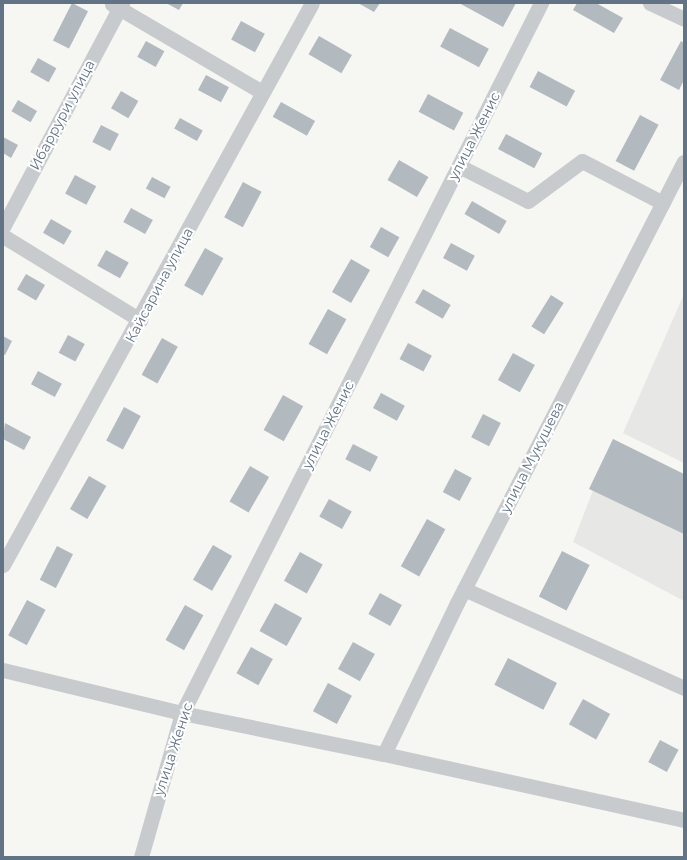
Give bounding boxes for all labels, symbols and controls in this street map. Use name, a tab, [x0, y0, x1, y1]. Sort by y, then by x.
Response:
street label: Ибаррури улица	[26, 57, 98, 173]
street label: улица Женис	[445, 89, 503, 183]
street label: Кайсарина улица	[122, 225, 196, 345]
street label: улица Женис	[299, 378, 357, 472]
street label: улица Мукушева	[497, 399, 567, 515]
street label: улица Женис	[150, 700, 196, 798]

